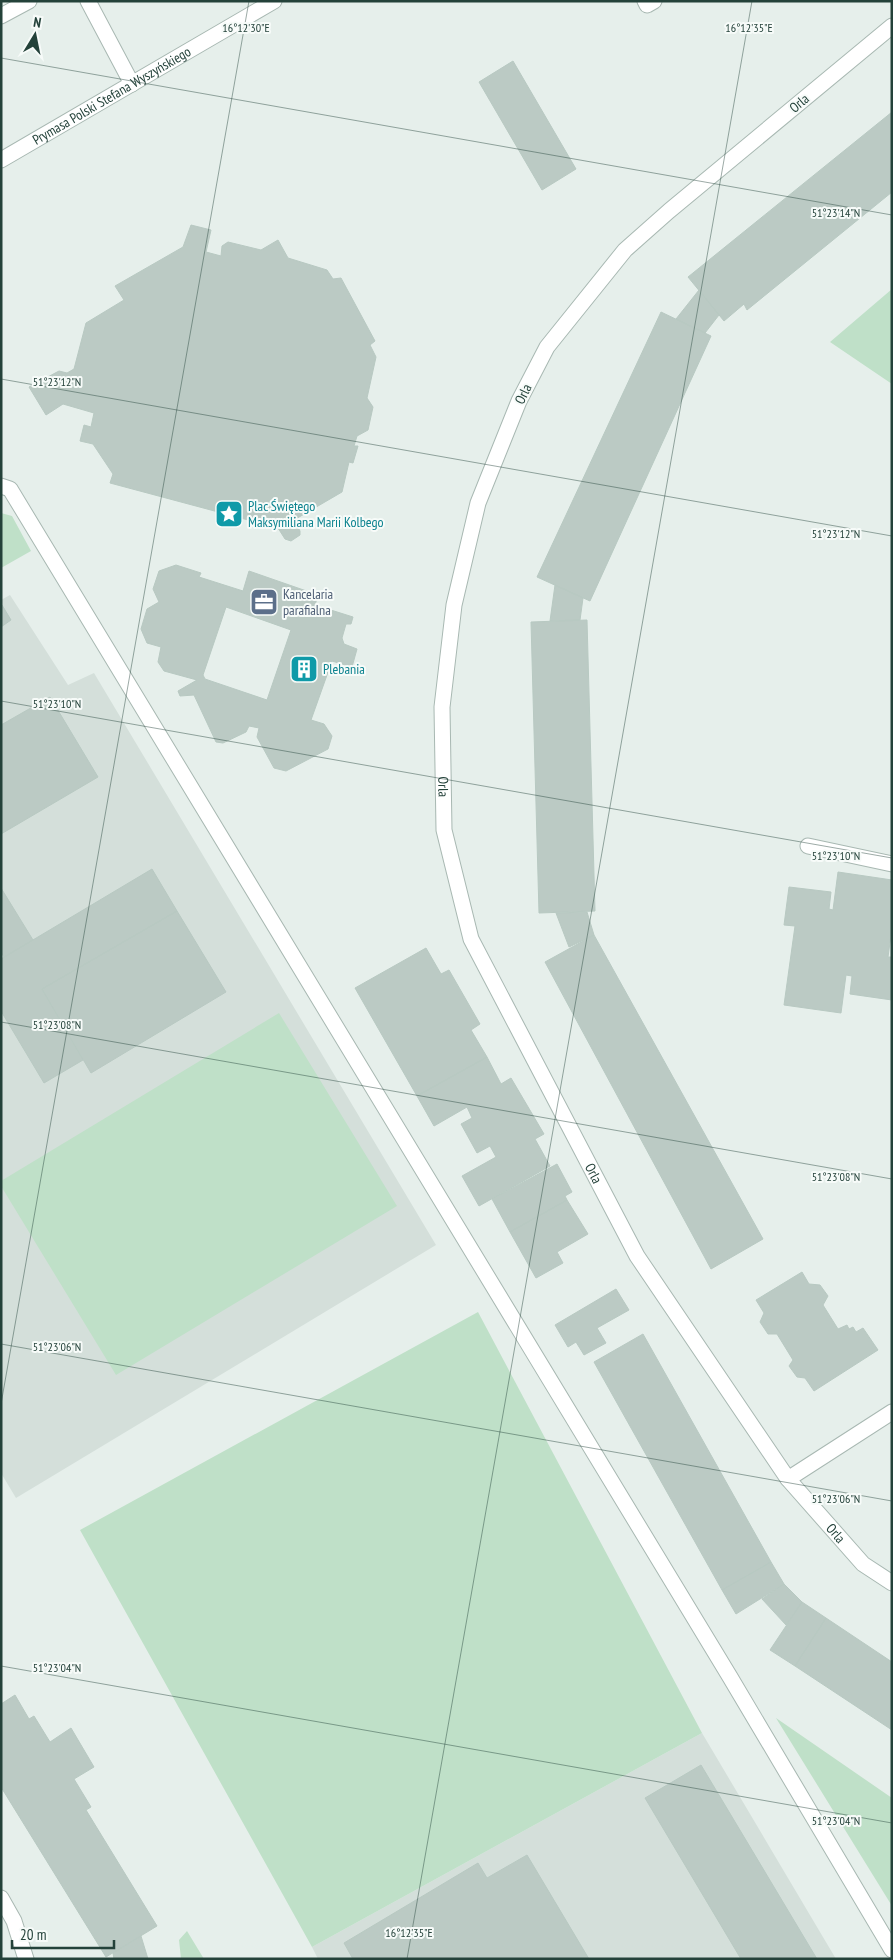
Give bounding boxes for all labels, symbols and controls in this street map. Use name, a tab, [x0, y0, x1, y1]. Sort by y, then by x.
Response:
north arrow	[10, 10, 60, 60]
text: N	[32, 13, 43, 32]
text: 16°12'30"E	[222, 20, 270, 35]
text: 16°12'35"E	[725, 20, 773, 35]
street label: Prymasa Polski Stefana Wyszyńskiego	[29, 42, 194, 149]
street label: Orla	[785, 90, 813, 116]
text: 51°23'14"N	[812, 205, 860, 220]
text: 51°23'12"N	[33, 374, 81, 389]
street label: Orla	[510, 381, 536, 407]
place label: Plac Świętego Maksymiliana Marii Kolbego	[248, 497, 384, 531]
place icon: Plac Świętego Maksymiliana Marii Kolbego	[214, 499, 244, 529]
text: 51°23'12"N	[812, 526, 860, 541]
place label: Kancelaria parafialna	[283, 585, 333, 619]
office icon: Kancelaria parafialna	[249, 587, 279, 617]
building icon: Plebania	[289, 654, 319, 684]
place label: Plebania	[323, 660, 365, 678]
text: 51°23'10"N	[33, 696, 81, 711]
street label: Orla	[434, 776, 452, 797]
text: 51°23'10"N	[812, 848, 860, 863]
text: 51°23'08"N	[33, 1017, 81, 1032]
street label: Orla	[581, 1160, 606, 1186]
text: 51°23'08"N	[812, 1169, 860, 1184]
text: 51°23'06"N	[33, 1339, 81, 1354]
text: 51°23'06"N	[812, 1491, 860, 1506]
street label: Orla	[822, 1520, 849, 1547]
text: 51°23'04"N	[33, 1660, 81, 1675]
text: 51°23'04"N	[812, 1813, 860, 1828]
scale bar	[12, 1918, 115, 1950]
text: 20 m	[20, 1925, 46, 1944]
text: 16°12'35"E	[385, 1925, 433, 1940]

